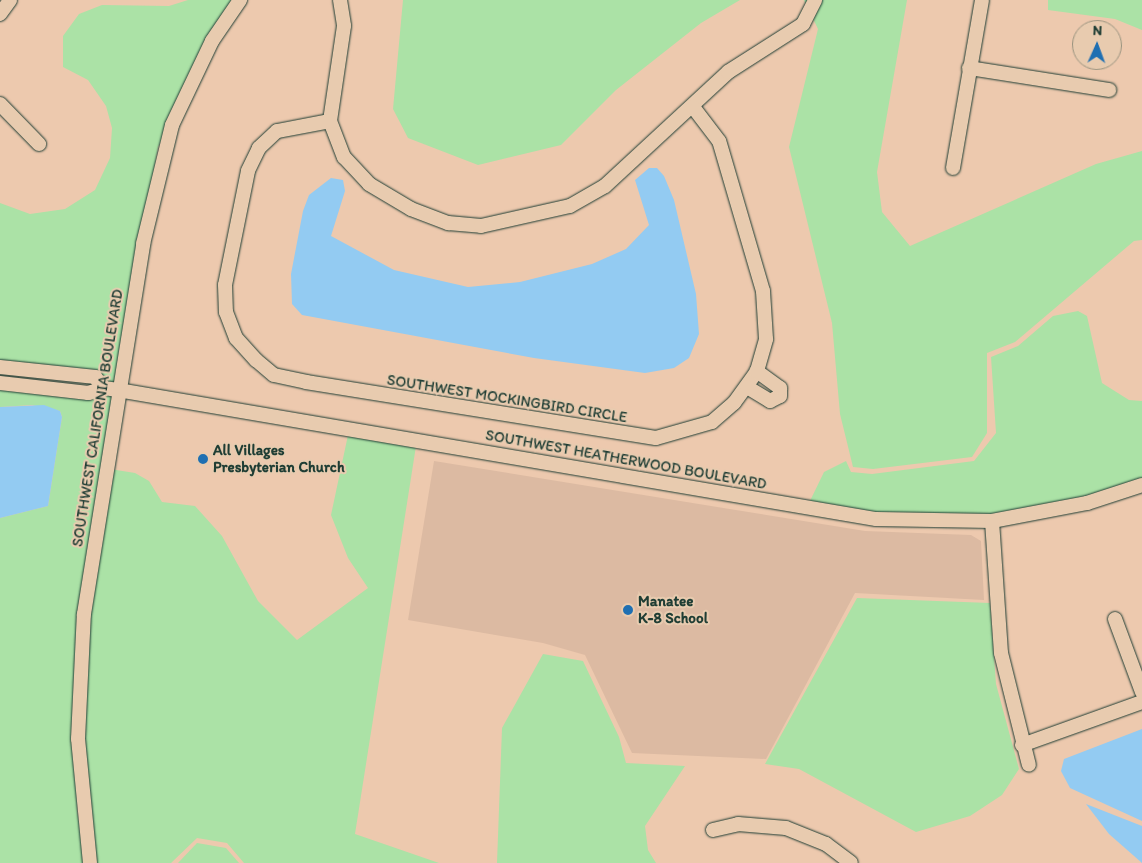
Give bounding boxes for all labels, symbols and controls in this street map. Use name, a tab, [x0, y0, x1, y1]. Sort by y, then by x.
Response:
north arrow	[1072, 20, 1122, 70]
text: N	[1092, 22, 1103, 39]
street label: SOUTHWEST CALIFORNIA BOULEVARD	[69, 288, 127, 548]
street label: SOUTHWEST MOCKINGBIRD CIRCLE	[385, 371, 629, 427]
street label: SOUTHWEST HEATHERWOOD BOULEVARD	[484, 426, 768, 494]
place label: All Villages Presbyterian Church	[213, 441, 345, 476]
marker: All Villages Presbyterian Church	[197, 453, 209, 465]
place label: Manatee K-8 School	[638, 592, 708, 627]
marker: Manatee K-8 School	[622, 604, 634, 616]

